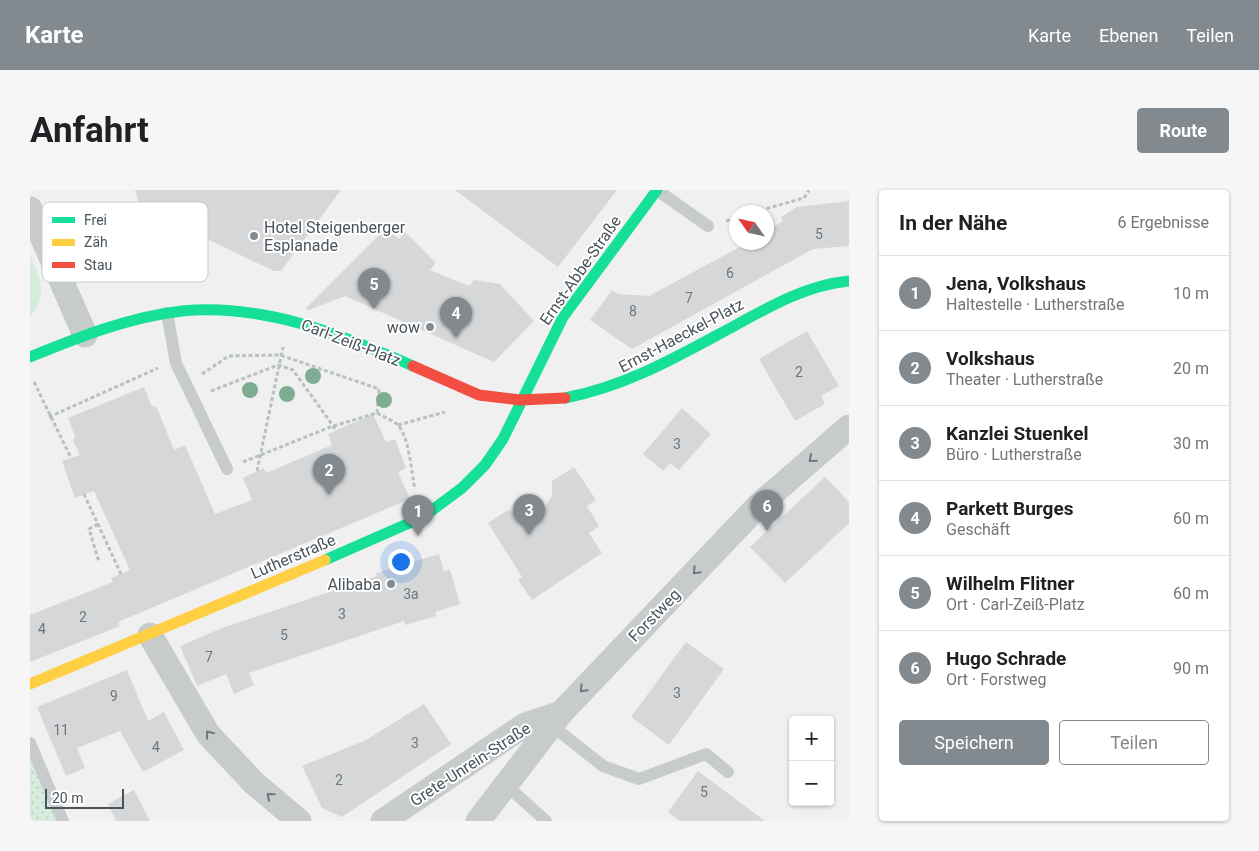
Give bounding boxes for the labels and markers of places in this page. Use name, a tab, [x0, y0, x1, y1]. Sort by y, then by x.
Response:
place label: Hotel Steigenberger Esplanade	[264, 218, 406, 255]
marker: Hotel Steigenberger Esplanade	[248, 230, 260, 242]
pin: 5	[358, 268, 390, 309]
pin: 4	[440, 297, 472, 338]
place label: wow	[387, 318, 420, 337]
marker: wow	[424, 321, 436, 333]
pin: 2	[313, 454, 345, 495]
pin: 6	[751, 490, 783, 531]
pin: 3	[513, 494, 545, 535]
pin: 1	[402, 495, 434, 536]
place label: Alibaba	[327, 575, 381, 594]
marker: Alibaba	[385, 578, 397, 590]

